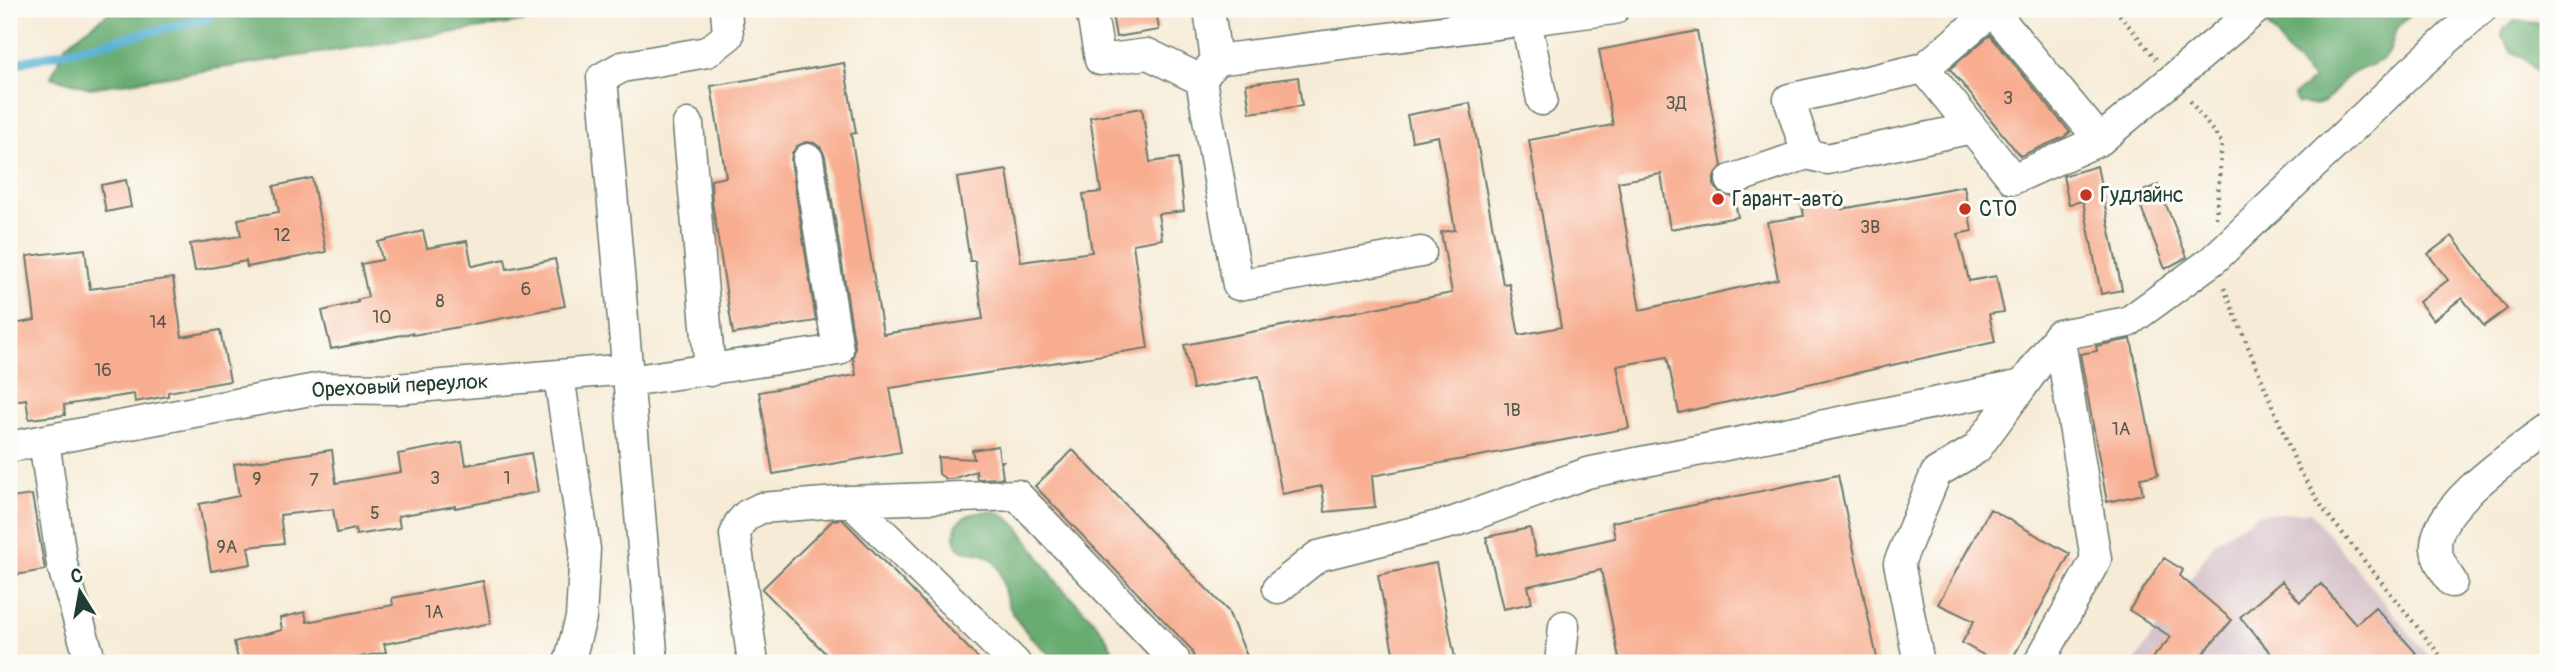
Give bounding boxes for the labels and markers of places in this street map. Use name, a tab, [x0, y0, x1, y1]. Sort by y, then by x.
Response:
place label: Гудлайнс	[2100, 182, 2184, 209]
place label: Гарант-авто	[1732, 186, 1843, 213]
marker: Гудлайнс	[2078, 187, 2094, 203]
marker: Гарант-авто	[1710, 191, 1726, 207]
place label: СТО	[1979, 196, 2017, 223]
marker: СТО	[1957, 201, 1973, 217]

